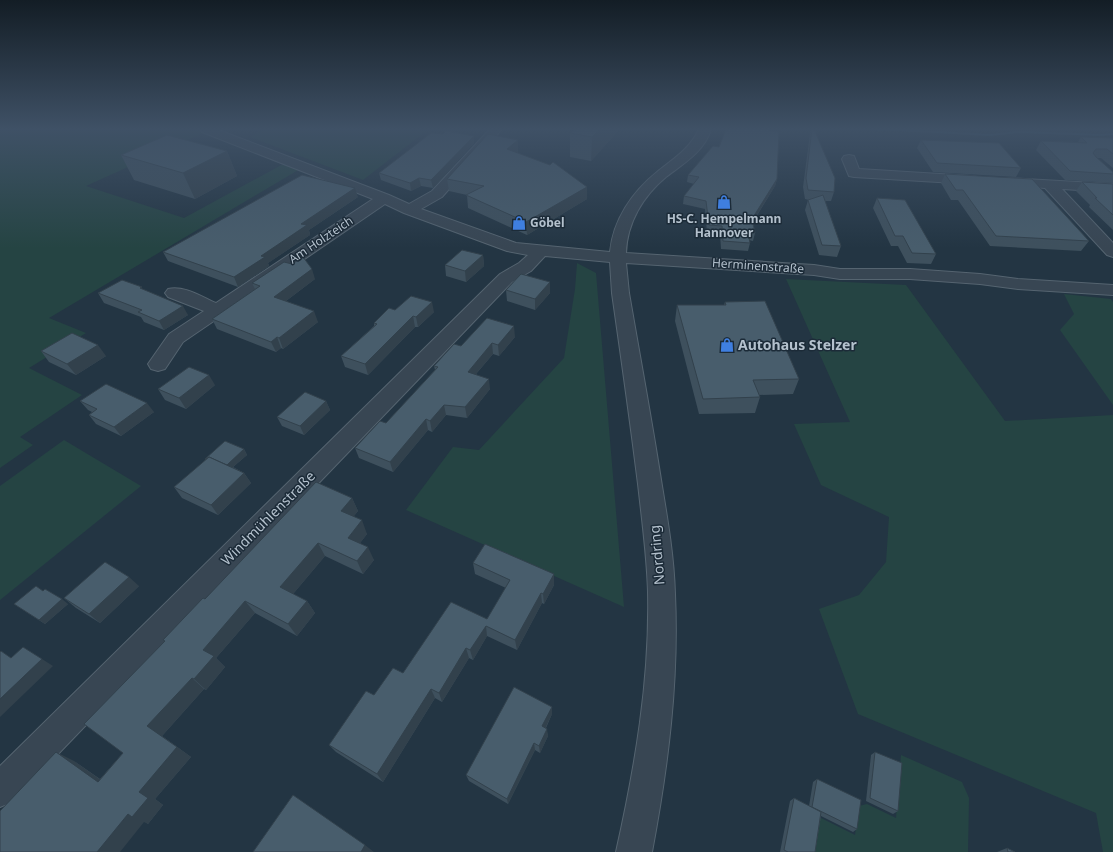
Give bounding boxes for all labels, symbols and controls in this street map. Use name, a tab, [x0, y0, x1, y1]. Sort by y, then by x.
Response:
shop icon: HS-C. Hempelmann Hannover	[716, 194, 732, 210]
place label: HS-C. Hempelmann Hannover	[667, 210, 781, 241]
street label: Am Holzteich	[285, 212, 356, 267]
place label: Göbel	[530, 214, 565, 231]
shop icon: Göbel	[511, 215, 527, 231]
street label: Herminenstraße	[711, 254, 805, 277]
place label: Autohaus Stelzer	[738, 335, 857, 354]
shop icon: Autohaus Stelzer	[719, 337, 735, 353]
street label: Windmühlenstraße	[216, 466, 319, 569]
street label: Nordring	[644, 524, 669, 586]

